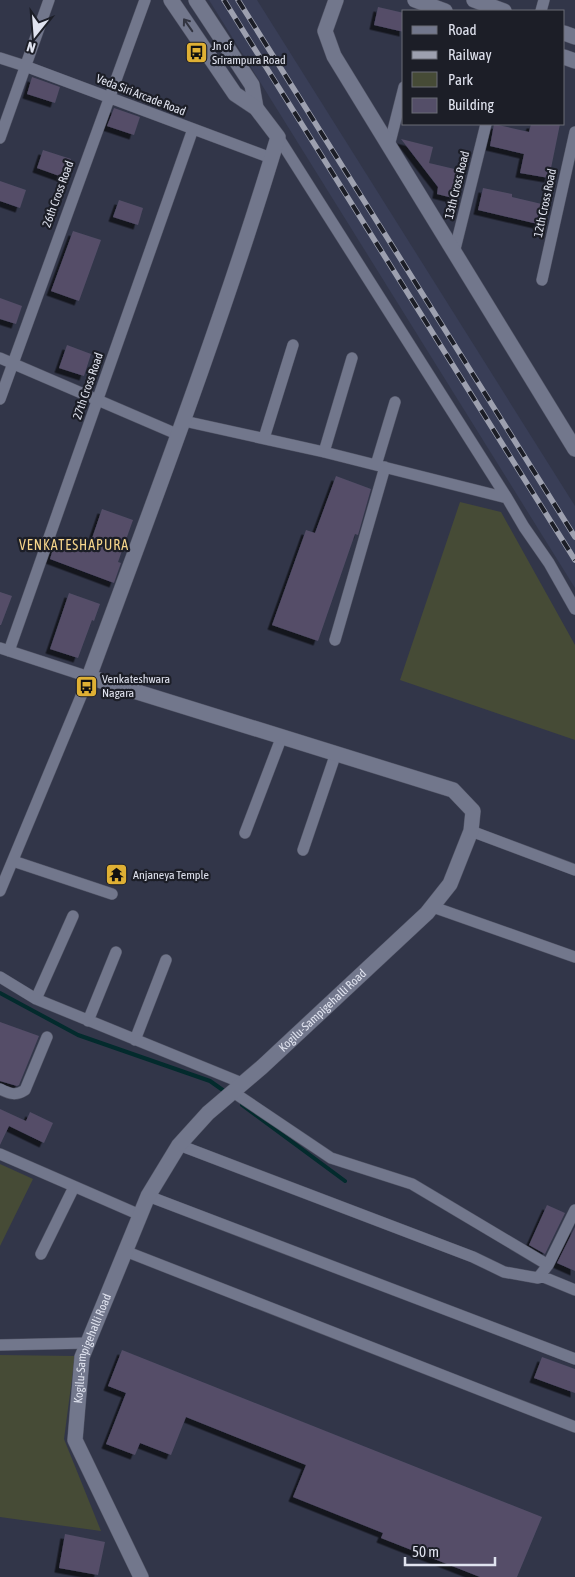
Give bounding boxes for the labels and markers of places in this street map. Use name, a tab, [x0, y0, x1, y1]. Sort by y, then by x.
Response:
place label: Jn of Srirampura Road	[212, 39, 286, 67]
bus stop icon: Jn of Srirampura Road	[184, 41, 208, 65]
place label: Venkateshwara Nagara	[102, 672, 170, 700]
bus stop icon: Venkateshwara Nagara	[74, 674, 98, 698]
temple icon: Anjaneya Temple	[105, 863, 129, 887]
place label: Anjaneya Temple	[133, 868, 209, 882]

